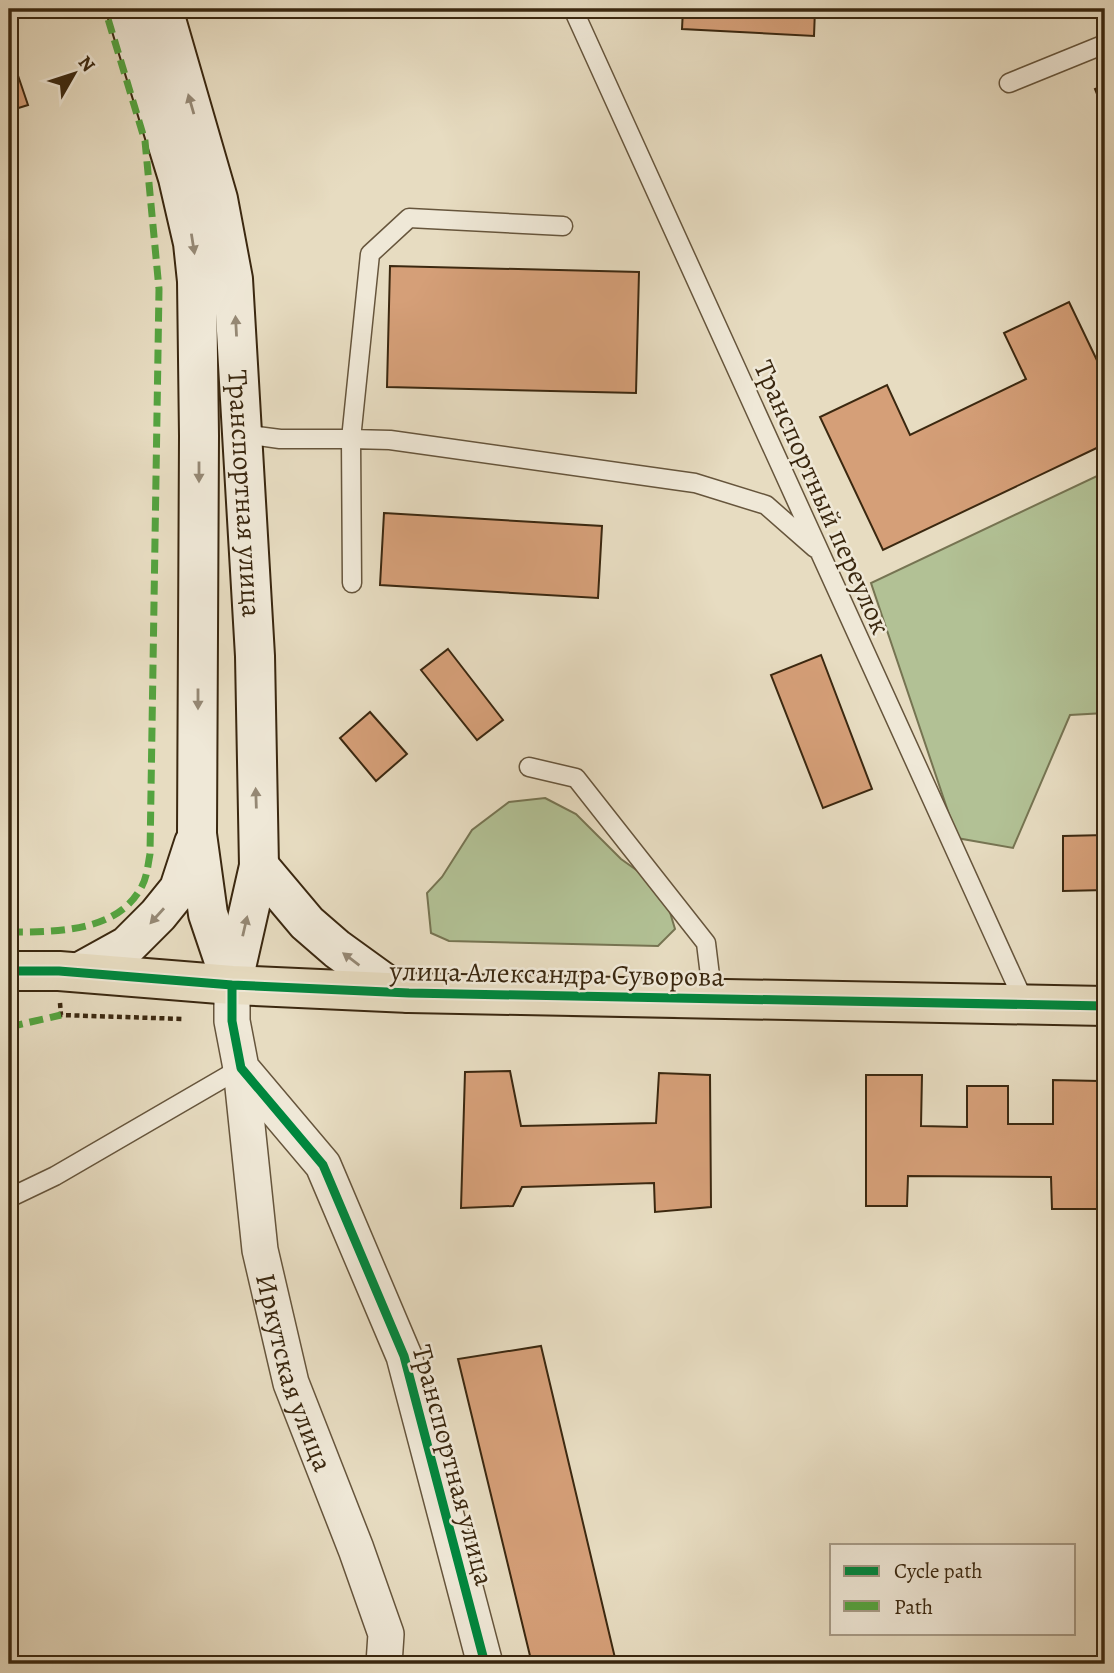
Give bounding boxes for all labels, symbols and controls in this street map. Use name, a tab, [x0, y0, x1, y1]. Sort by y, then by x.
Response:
north arrow	[38, 38, 108, 108]
text: N	[72, 50, 101, 78]
one-way arrow	[185, 93, 196, 115]
one-way arrow	[188, 233, 199, 255]
one-way arrow	[230, 315, 241, 337]
street label: Транспортный переулок	[745, 354, 900, 640]
street label: Транспортная улица	[218, 369, 271, 618]
one-way arrow	[193, 461, 205, 483]
one-way arrow	[192, 688, 204, 710]
one-way arrow	[251, 787, 262, 809]
one-way arrow	[149, 907, 165, 924]
one-way arrow	[240, 915, 251, 937]
one-way arrow	[342, 952, 360, 966]
street label: улица Александра Суворова	[388, 952, 725, 996]
street label: Иркутская улица	[246, 1270, 342, 1477]
street label: Транспортная улица	[403, 1341, 503, 1590]
legend	[830, 1544, 1076, 1634]
text: Cycle path	[894, 1557, 983, 1585]
text: Path	[894, 1593, 933, 1621]

